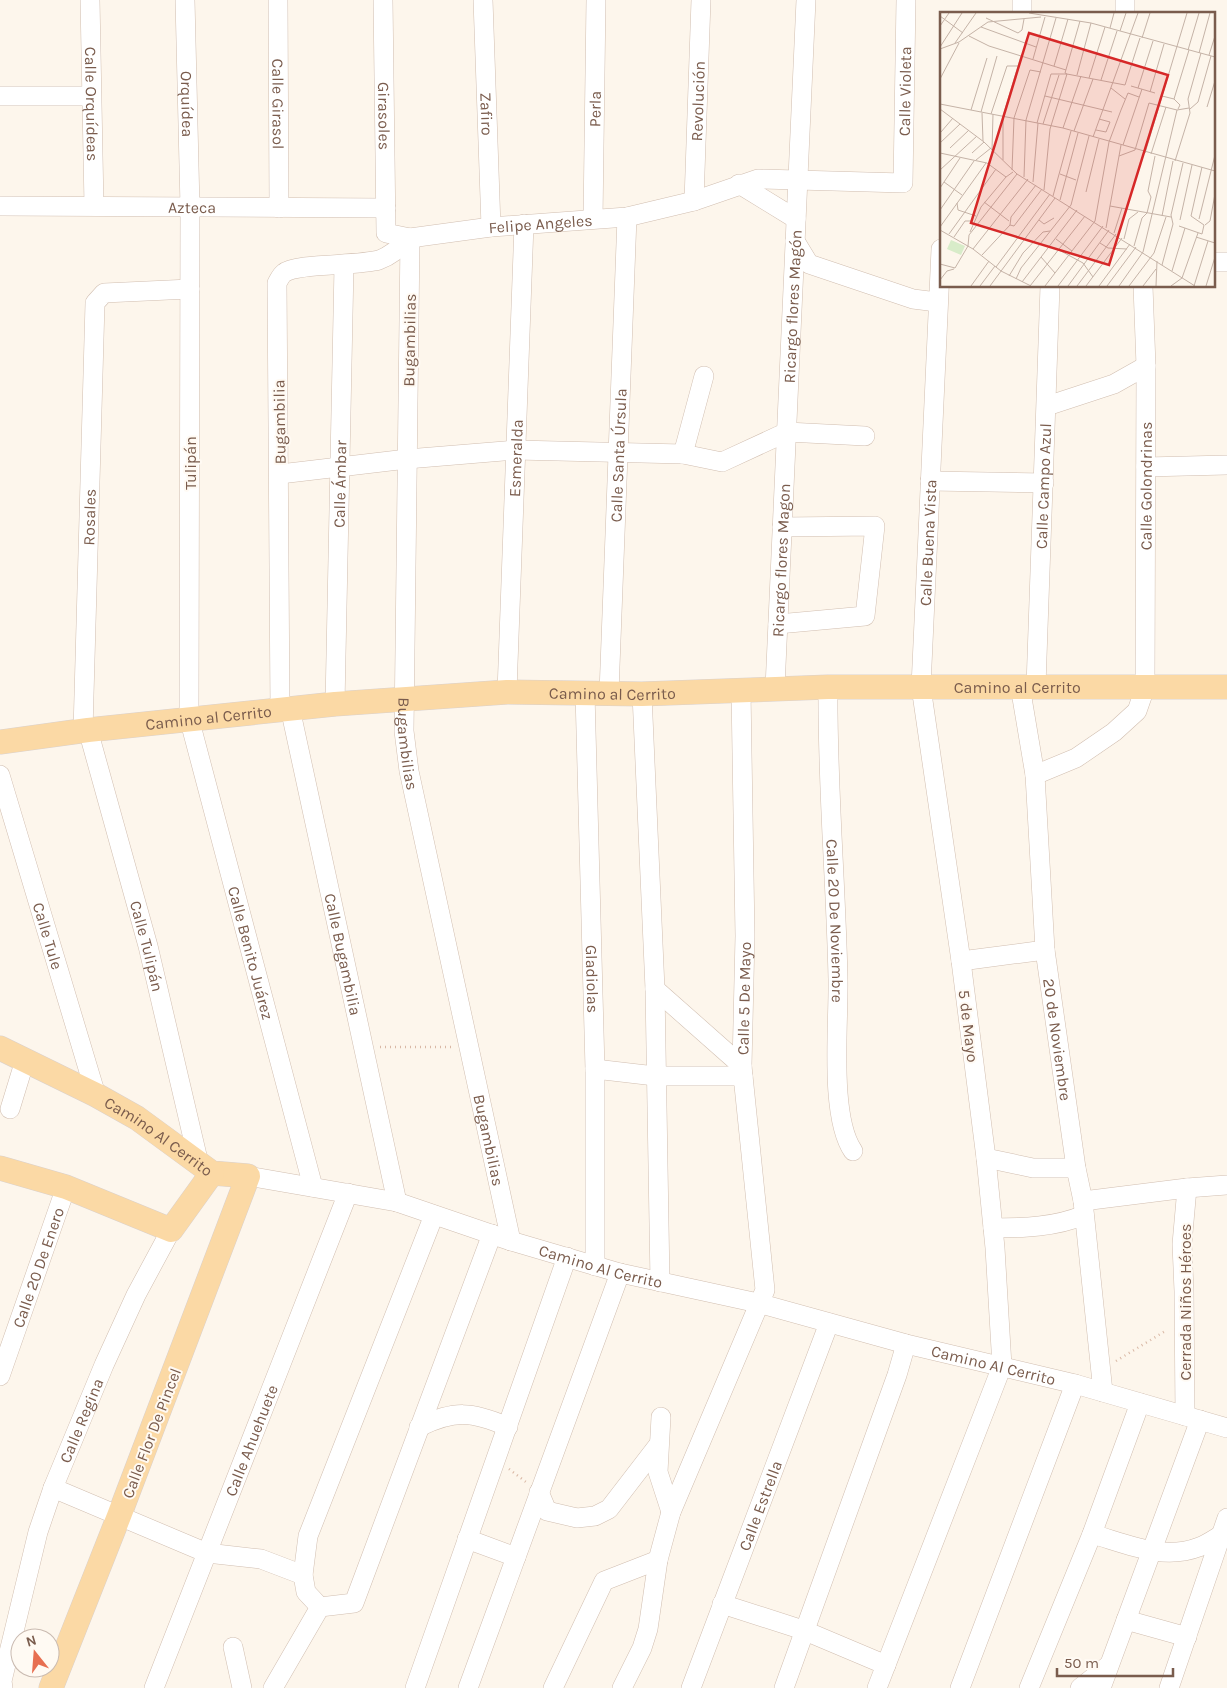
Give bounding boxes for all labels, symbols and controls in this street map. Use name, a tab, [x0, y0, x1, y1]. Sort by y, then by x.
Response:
inset map	[940, 12, 1214, 288]
street label: Calle Violeta	[895, 46, 915, 136]
street label: Calle Orquídeas	[81, 47, 102, 161]
street label: Calle Girasol	[268, 58, 288, 150]
street label: Revolución	[687, 61, 709, 142]
street label: Orquídea	[177, 71, 197, 137]
street label: Girasoles	[374, 82, 394, 150]
street label: Perla	[585, 91, 605, 127]
street label: Zafiro	[476, 92, 497, 136]
street label: Azteca	[168, 198, 216, 217]
street label: Felipe Angeles	[488, 211, 593, 237]
street label: Ricargo flores Magón	[780, 229, 806, 384]
street label: Bugambilias	[399, 293, 420, 387]
street label: Bugambilia	[269, 379, 290, 465]
street label: Calle Santa Úrsula	[606, 388, 631, 523]
street label: Esmeralda	[505, 419, 527, 497]
street label: Calle Golondrinas	[1136, 422, 1156, 550]
street label: Calle Campo Azul	[1032, 423, 1055, 549]
street label: Tulipán	[181, 436, 200, 490]
street label: Calle Ámbar	[330, 440, 350, 528]
street label: Calle Buena Vista	[916, 479, 940, 607]
street label: Ricargo flores Magon	[768, 483, 794, 637]
street label: Rosales	[79, 488, 100, 546]
street label: Camino al Cerrito	[954, 678, 1081, 697]
street label: Camino al Cerrito	[549, 684, 676, 704]
street label: Bugambilias	[394, 697, 422, 792]
street label: Camino al Cerrito	[144, 702, 273, 734]
street label: Calle 20 De Noviembre	[822, 838, 847, 1003]
street label: Calle Benito Juárez	[224, 884, 277, 1022]
street label: Calle Bugambilia	[320, 892, 365, 1017]
street label: Calle Tulipán	[126, 898, 167, 994]
street label: Calle Tule	[29, 900, 67, 972]
street label: Calle 5 De Mayo	[733, 941, 755, 1055]
street label: Gladiolas	[582, 944, 603, 1013]
street label: 20 de Noviembre	[1039, 977, 1075, 1102]
street label: 5 de Mayo	[955, 989, 982, 1063]
street label: Camino Al Cerrito	[101, 1093, 216, 1180]
street label: Bugambilias	[469, 1093, 508, 1188]
street label: Calle 20 De Enero	[9, 1205, 68, 1330]
street label: Cerrada Niños Héroes	[1176, 1224, 1195, 1380]
street label: Camino Al Cerrito	[537, 1241, 664, 1292]
street label: Camino Al Cerrito	[929, 1341, 1057, 1389]
street label: Calle Flor De Pincel	[118, 1366, 185, 1501]
street label: Calle Regina	[55, 1375, 107, 1466]
street label: Calle Ahuehuete	[221, 1382, 282, 1499]
street label: Calle Estrella	[735, 1458, 786, 1554]
north arrow	[10, 1628, 60, 1678]
text: N	[24, 1631, 39, 1651]
scale bar	[1057, 1646, 1173, 1678]
text: 50 m	[1064, 1654, 1099, 1672]

